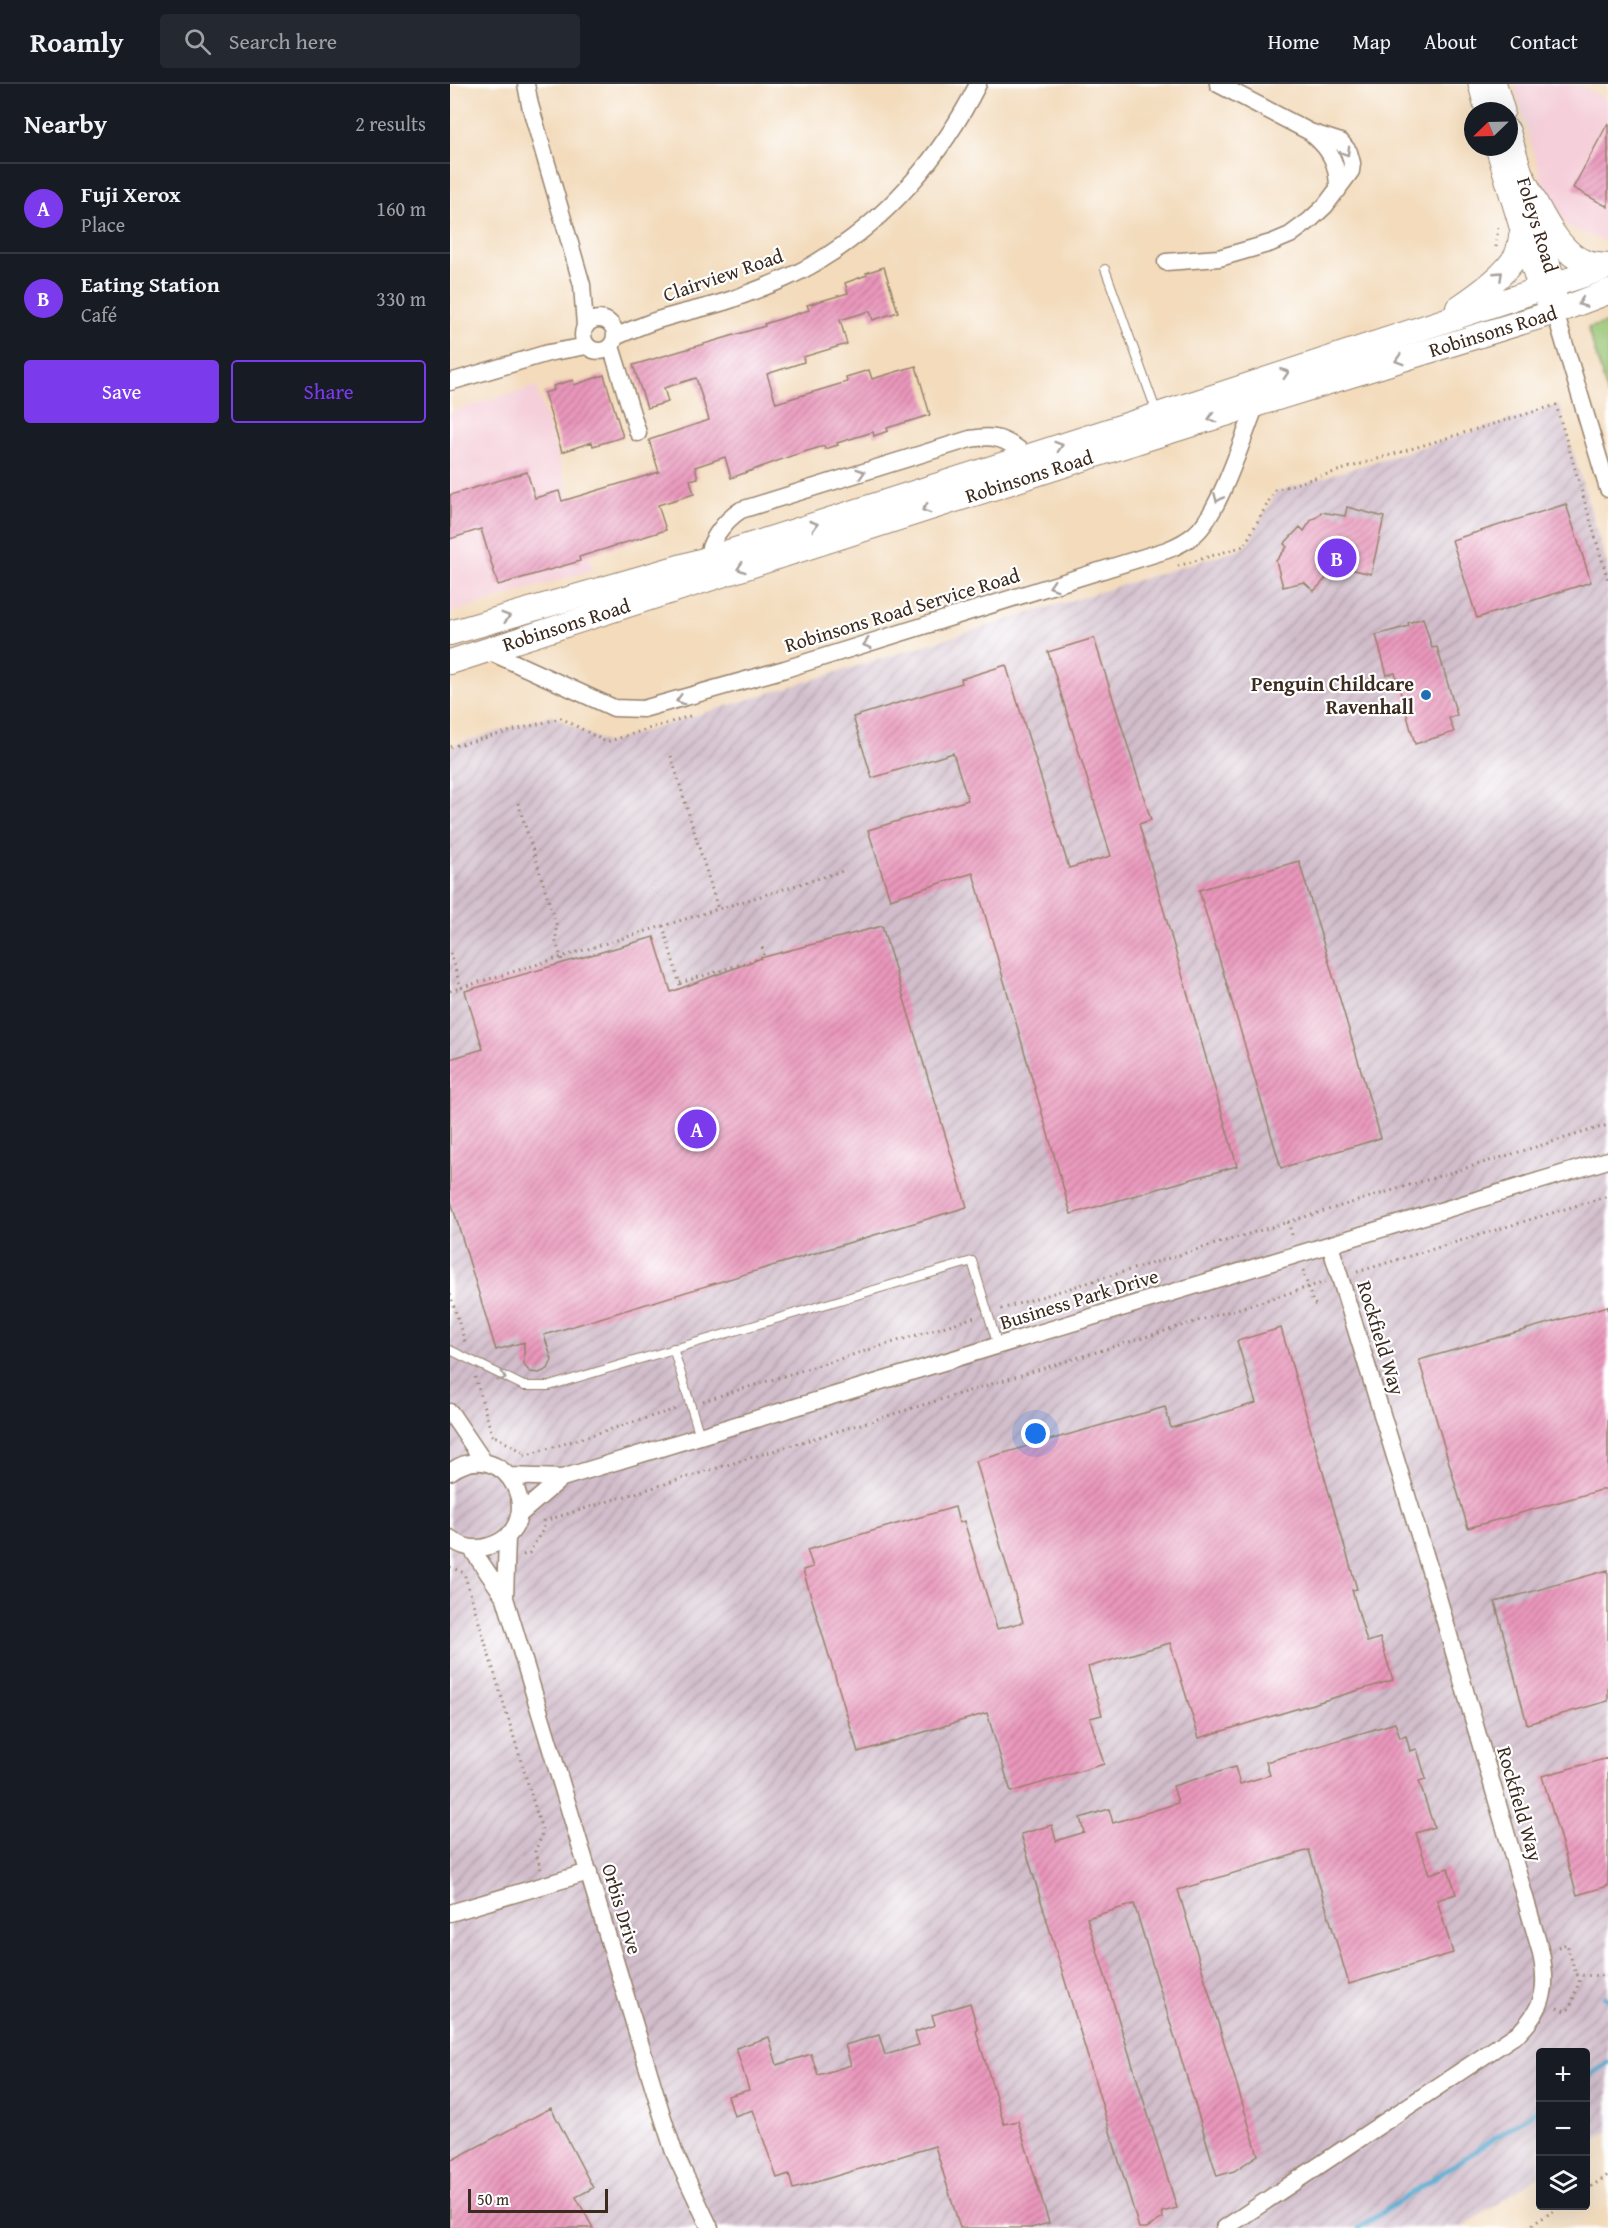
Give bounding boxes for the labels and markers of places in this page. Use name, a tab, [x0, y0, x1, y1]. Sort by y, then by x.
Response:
pin: B	[1318, 536, 1356, 580]
place label: Penguin Childcare Ravenhall	[1251, 669, 1414, 721]
marker: Penguin Childcare Ravenhall	[1419, 688, 1433, 702]
pin: A	[678, 1106, 716, 1152]

